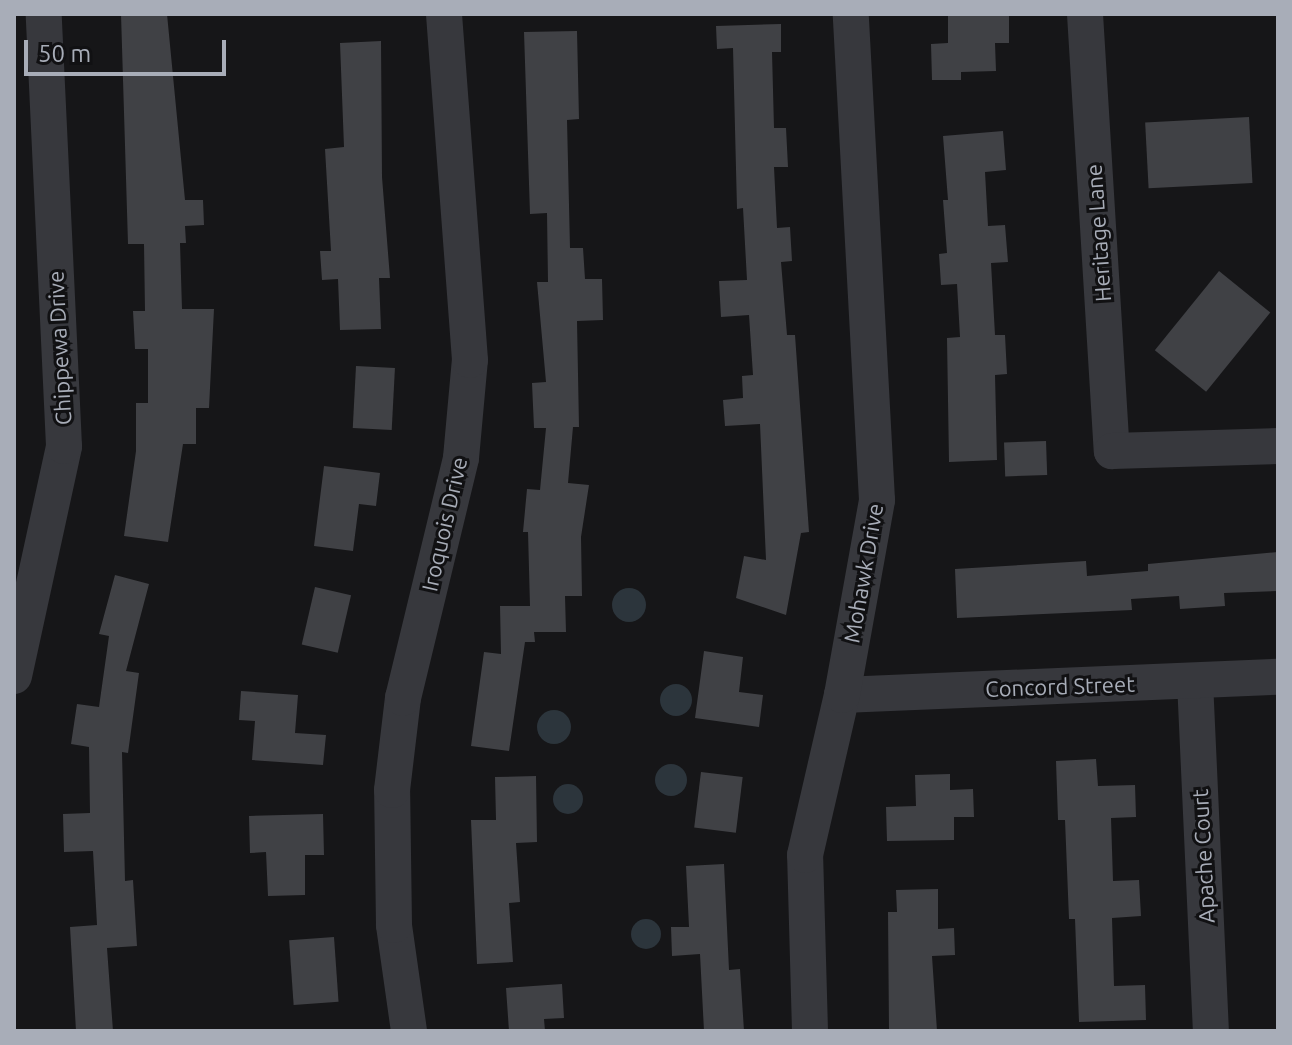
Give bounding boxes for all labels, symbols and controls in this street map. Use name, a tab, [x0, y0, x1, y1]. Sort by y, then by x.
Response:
scale bar	[28, 24, 230, 74]
text: 50 m	[38, 40, 91, 67]
street label: Heritage Lane	[1080, 163, 1116, 303]
street label: Chippewa Drive	[42, 270, 76, 426]
street label: Iroquois Drive	[416, 454, 472, 594]
street label: Mohawk Drive	[838, 501, 888, 645]
street label: Concord Street	[985, 670, 1135, 702]
street label: Apache Court	[1186, 788, 1220, 924]

